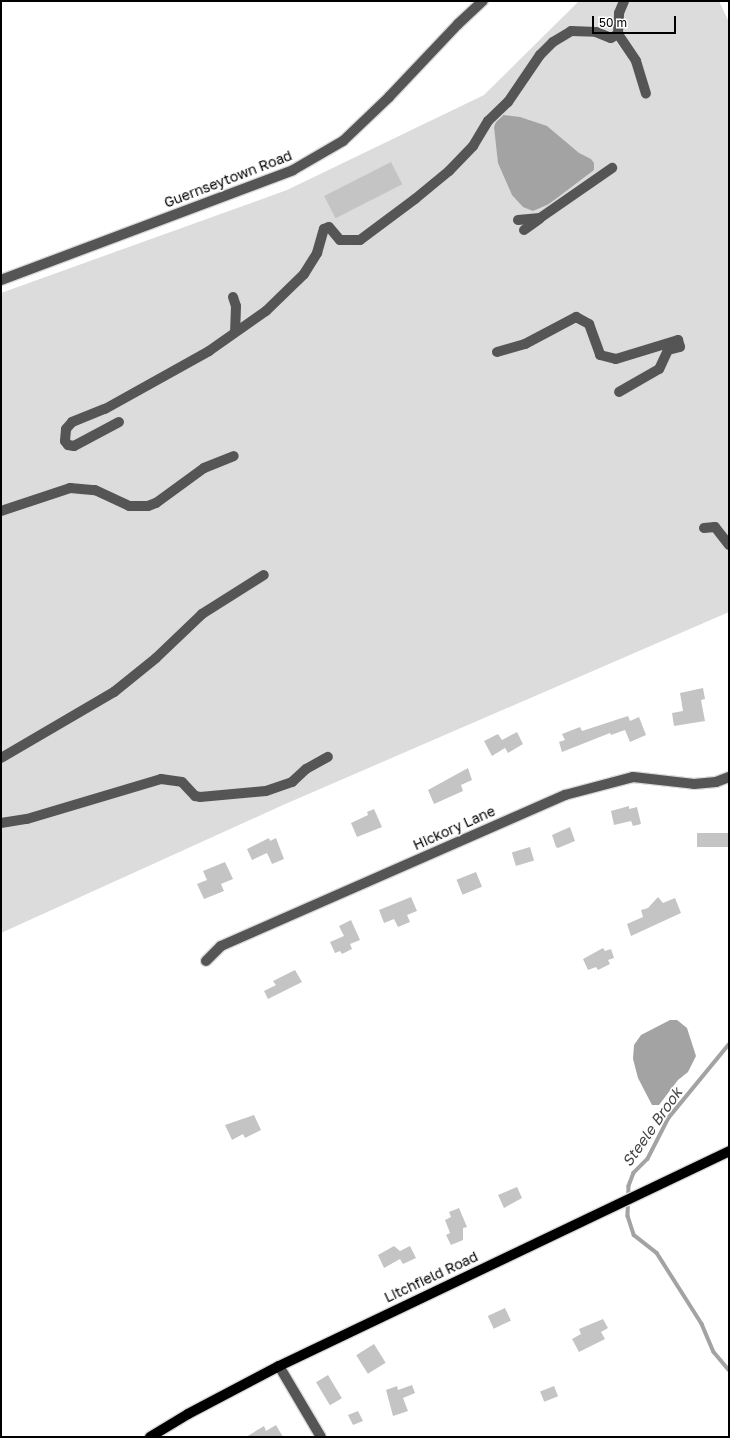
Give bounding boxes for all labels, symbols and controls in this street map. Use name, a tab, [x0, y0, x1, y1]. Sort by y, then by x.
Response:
scale bar	[594, 8, 678, 34]
text: 50 m	[599, 15, 627, 30]
street label: Guernseytown Road	[162, 147, 294, 211]
street label: Hickory Lane	[410, 802, 498, 854]
water label: Steele Brook	[618, 1084, 686, 1170]
street label: Litchfield Road	[382, 1248, 480, 1306]

